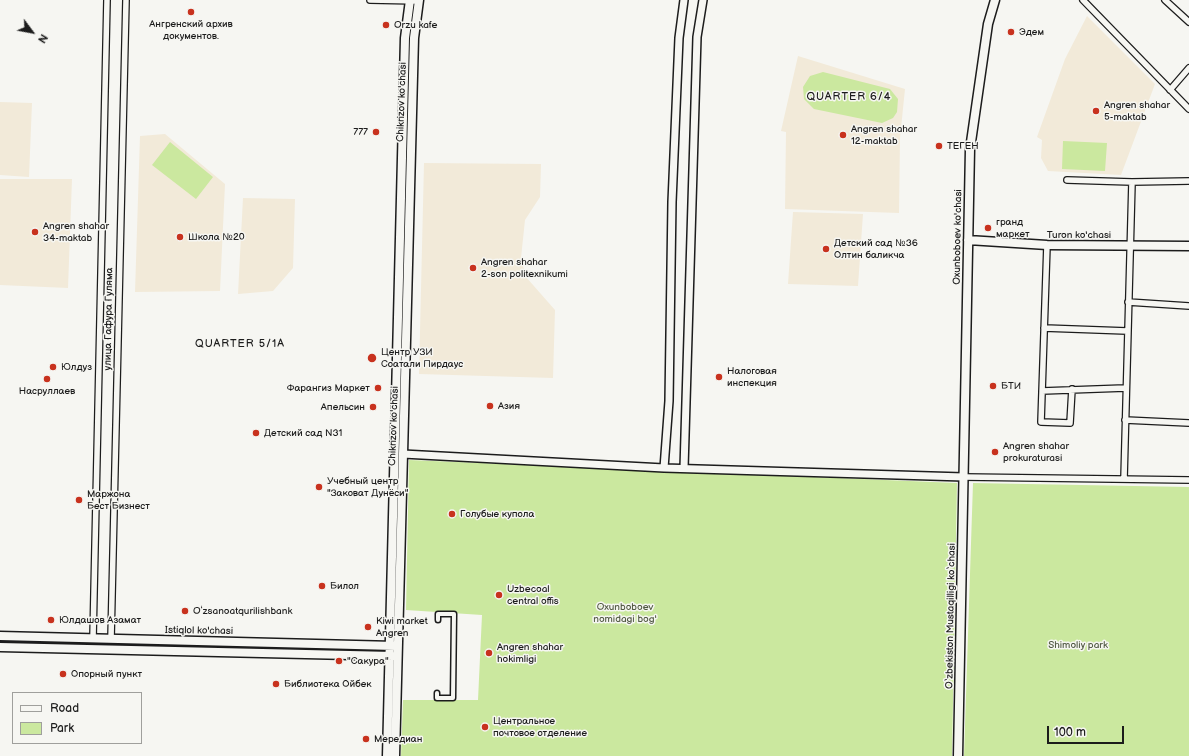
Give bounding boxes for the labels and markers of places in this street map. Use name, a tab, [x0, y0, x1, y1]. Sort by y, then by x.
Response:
marker: Ангренский архив документов.	[186, 7, 196, 17]
place label: Ангренский архив документов.	[149, 18, 233, 42]
place label: Orzu kafe	[394, 19, 437, 31]
marker: Orzu kafe	[381, 20, 391, 30]
place label: Эдем	[1019, 26, 1044, 38]
marker: Эдем	[1006, 27, 1016, 37]
place label: Angren shahar 5-maktab	[1104, 99, 1170, 122]
marker: Angren shahar 5-maktab	[1091, 106, 1101, 116]
place label: Angren shahar 12-maktab	[851, 123, 917, 146]
place label: 777	[353, 126, 368, 138]
marker: 777	[371, 127, 381, 137]
marker: Angren shahar 12-maktab	[838, 130, 848, 140]
place label: ТЕГЕН	[947, 140, 979, 152]
marker: ТЕГЕН	[934, 141, 944, 151]
place label: гранд маркет	[996, 216, 1030, 240]
place label: Angren shahar 34-maktab	[43, 220, 109, 244]
marker: гранд маркет	[983, 223, 993, 233]
marker: Angren shahar 34-maktab	[30, 227, 40, 237]
place label: Школа №20	[188, 231, 245, 243]
marker: Школа №20	[175, 232, 185, 242]
place label: Детский сад №36 Олтин баликча	[834, 237, 918, 260]
marker: Детский сад №36 Олтин баликча	[821, 244, 831, 254]
place label: Angren shahar 2-son politexnikumi	[481, 256, 568, 280]
marker: Angren shahar 2-son politexnikumi	[468, 263, 478, 273]
place label: Центр УЗИ Соатали Пирдаус	[381, 346, 463, 370]
marker: Центр УЗИ Соатали Пирдаус	[366, 352, 378, 364]
place label: Юлдуз	[61, 361, 92, 373]
marker: Юлдуз	[48, 362, 58, 372]
place label: Налоговая инспекция	[727, 365, 777, 388]
marker: Налоговая инспекция	[714, 372, 724, 382]
marker: Насруллаев	[42, 374, 52, 384]
place label: БТИ	[1001, 380, 1021, 392]
marker: БТИ	[988, 381, 998, 391]
place label: Фарангиз Маркет	[287, 382, 370, 394]
marker: Фарангиз Маркет	[373, 383, 383, 393]
place label: Насруллаев	[19, 385, 75, 397]
place label: Азия	[498, 400, 520, 412]
place label: Апельсин	[321, 401, 365, 413]
marker: Азия	[485, 401, 495, 411]
marker: Апельсин	[368, 402, 378, 412]
place label: Детский сад N31	[264, 427, 342, 439]
marker: Детский сад N31	[251, 428, 261, 438]
place label: Angren shahar prokuraturasi	[1003, 440, 1069, 464]
marker: Angren shahar prokuraturasi	[990, 447, 1000, 457]
place label: Учебный центр "Заковат Дунёси"	[327, 475, 408, 498]
marker: Учебный центр "Заковат Дунёси"	[314, 482, 324, 492]
place label: Маржона Бест Бизнест	[87, 488, 150, 512]
marker: Маржона Бест Бизнест	[74, 495, 84, 505]
place label: Голубые купола	[460, 508, 534, 520]
marker: Голубые купола	[447, 509, 457, 519]
place label: Билол	[330, 580, 359, 592]
marker: Билол	[317, 581, 327, 591]
place label: Uzbecoal central offis	[507, 583, 559, 606]
marker: Uzbecoal central offis	[494, 590, 504, 600]
place label: Oʻzsanoatqurilishbank	[193, 605, 292, 617]
marker: Oʻzsanoatqurilishbank	[180, 606, 190, 616]
place label: Юлдашов Азамат	[59, 614, 141, 626]
marker: Юлдашов Азамат	[46, 615, 56, 625]
place label: Kiwi market Angren	[376, 615, 428, 638]
marker: Kiwi market Angren	[363, 622, 373, 632]
place label: Angren shahar hokimligi	[497, 641, 563, 664]
marker: Angren shahar hokimligi	[484, 648, 494, 658]
place label: "Сакура"	[347, 655, 389, 667]
marker: "Сакура"	[334, 656, 344, 666]
place label: Опорный пункт	[71, 668, 142, 680]
marker: Опорный пункт	[58, 669, 68, 679]
place label: Библиотека Ойбек	[284, 678, 372, 690]
marker: Библиотека Ойбек	[271, 679, 281, 689]
place label: Центральное почтовое отделение	[493, 715, 587, 738]
marker: Центральное почтовое отделение	[480, 722, 490, 732]
place label: Мередиан	[374, 733, 422, 745]
marker: Мередиан	[361, 734, 371, 744]

